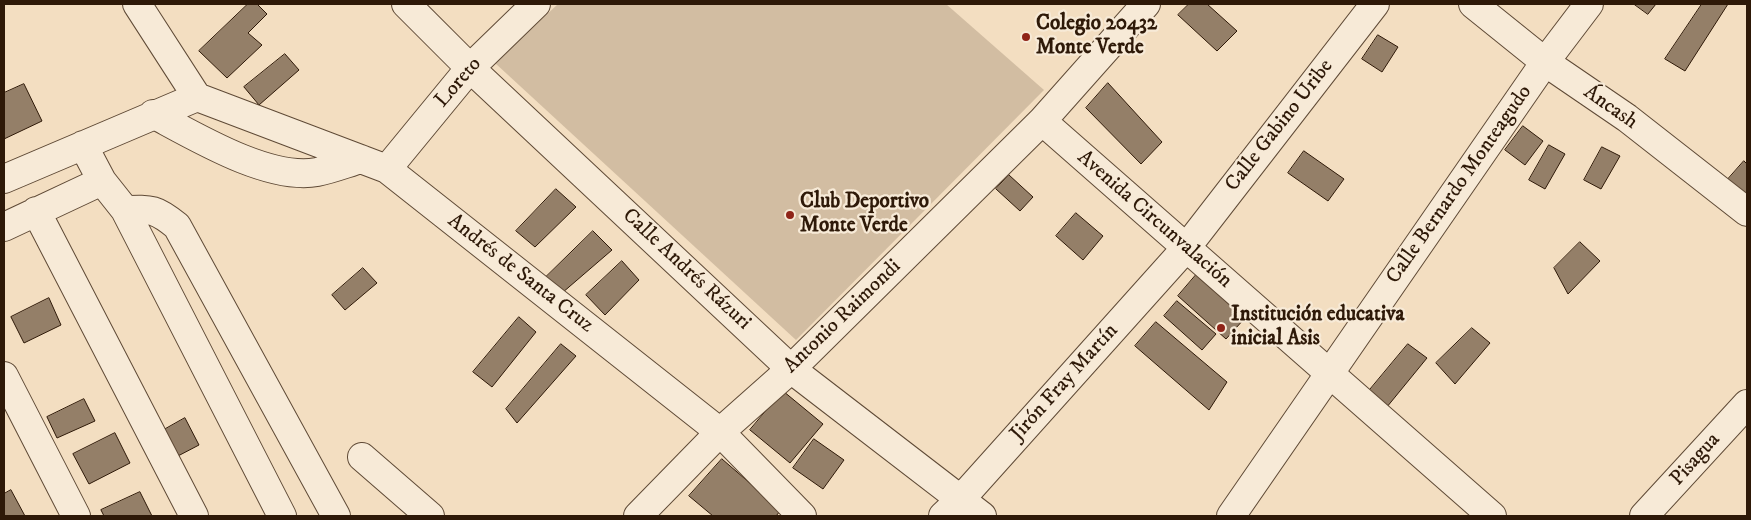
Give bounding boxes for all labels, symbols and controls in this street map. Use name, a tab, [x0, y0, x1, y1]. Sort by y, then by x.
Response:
place label: Colegio 20432 Monte Verde	[1036, 12, 1157, 62]
marker: Colegio 20432 Monte Verde	[1020, 31, 1032, 43]
street label: Loreto	[430, 53, 488, 113]
street label: Calle Gabino Uribe	[1221, 55, 1339, 197]
street label: Áncash	[1578, 80, 1642, 136]
street label: Calle Bernardo Monteagudo	[1382, 81, 1538, 289]
street label: Avenida Circunvalación	[1071, 146, 1237, 294]
place label: Club Deportivo Monte Verde	[800, 190, 929, 240]
street label: Calle Andrés Rázuri	[616, 204, 756, 336]
street label: Andrés de Santa Cruz	[442, 209, 598, 339]
marker: Club Deportivo Monte Verde	[784, 209, 796, 221]
street label: Antonio Raimondi	[779, 255, 907, 379]
place label: Institución educativa inicial Asis	[1231, 303, 1404, 353]
street label: Jirón Fray Martín	[1006, 319, 1124, 447]
marker: Institución educativa inicial Asis	[1215, 322, 1227, 334]
street label: Pisagua	[1666, 428, 1726, 492]

